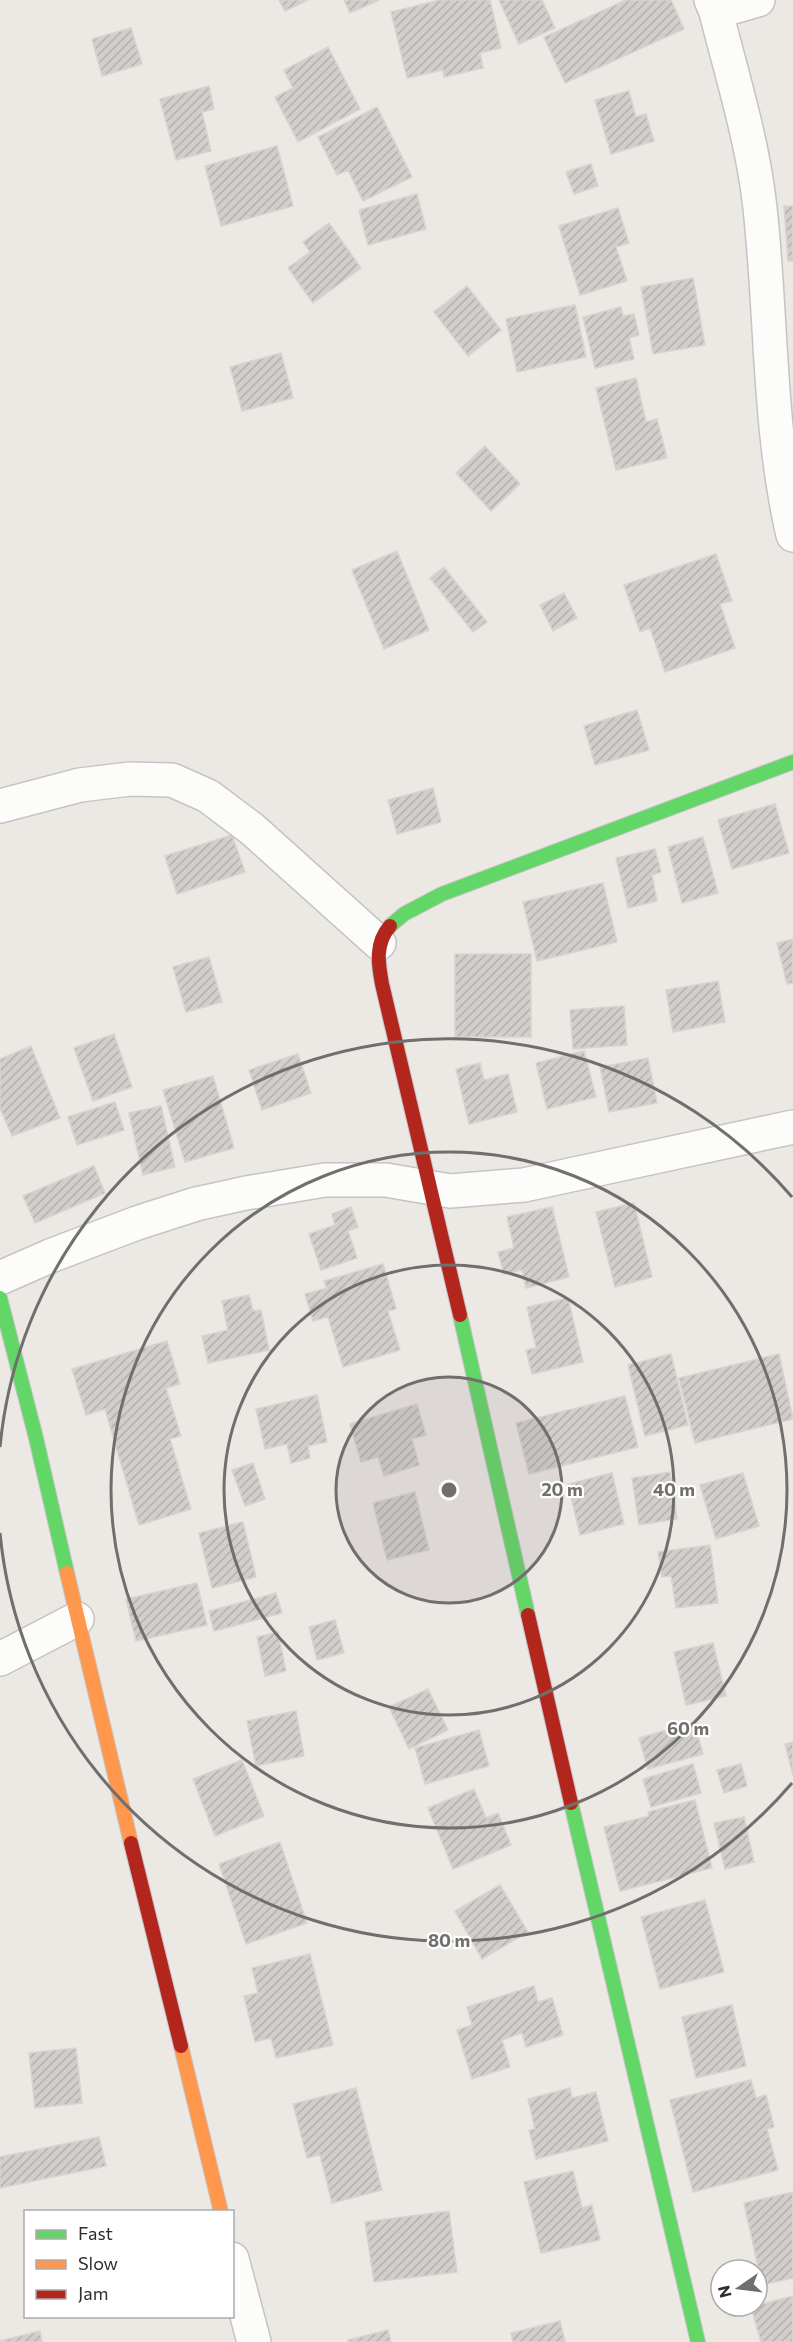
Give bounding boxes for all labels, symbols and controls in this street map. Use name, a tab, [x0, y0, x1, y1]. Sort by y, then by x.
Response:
text: 20 m	[541, 1478, 583, 1500]
text: 40 m	[653, 1478, 695, 1500]
centre of rings	[439, 1480, 459, 1500]
text: 60 m	[667, 1717, 709, 1739]
text: 80 m	[428, 1929, 470, 1951]
legend	[24, 2210, 234, 2318]
text: Fast	[78, 2222, 113, 2244]
text: Slow	[78, 2252, 118, 2274]
north arrow	[709, 2258, 769, 2318]
text: Jam	[78, 2282, 108, 2304]
text: N	[713, 2284, 735, 2300]

